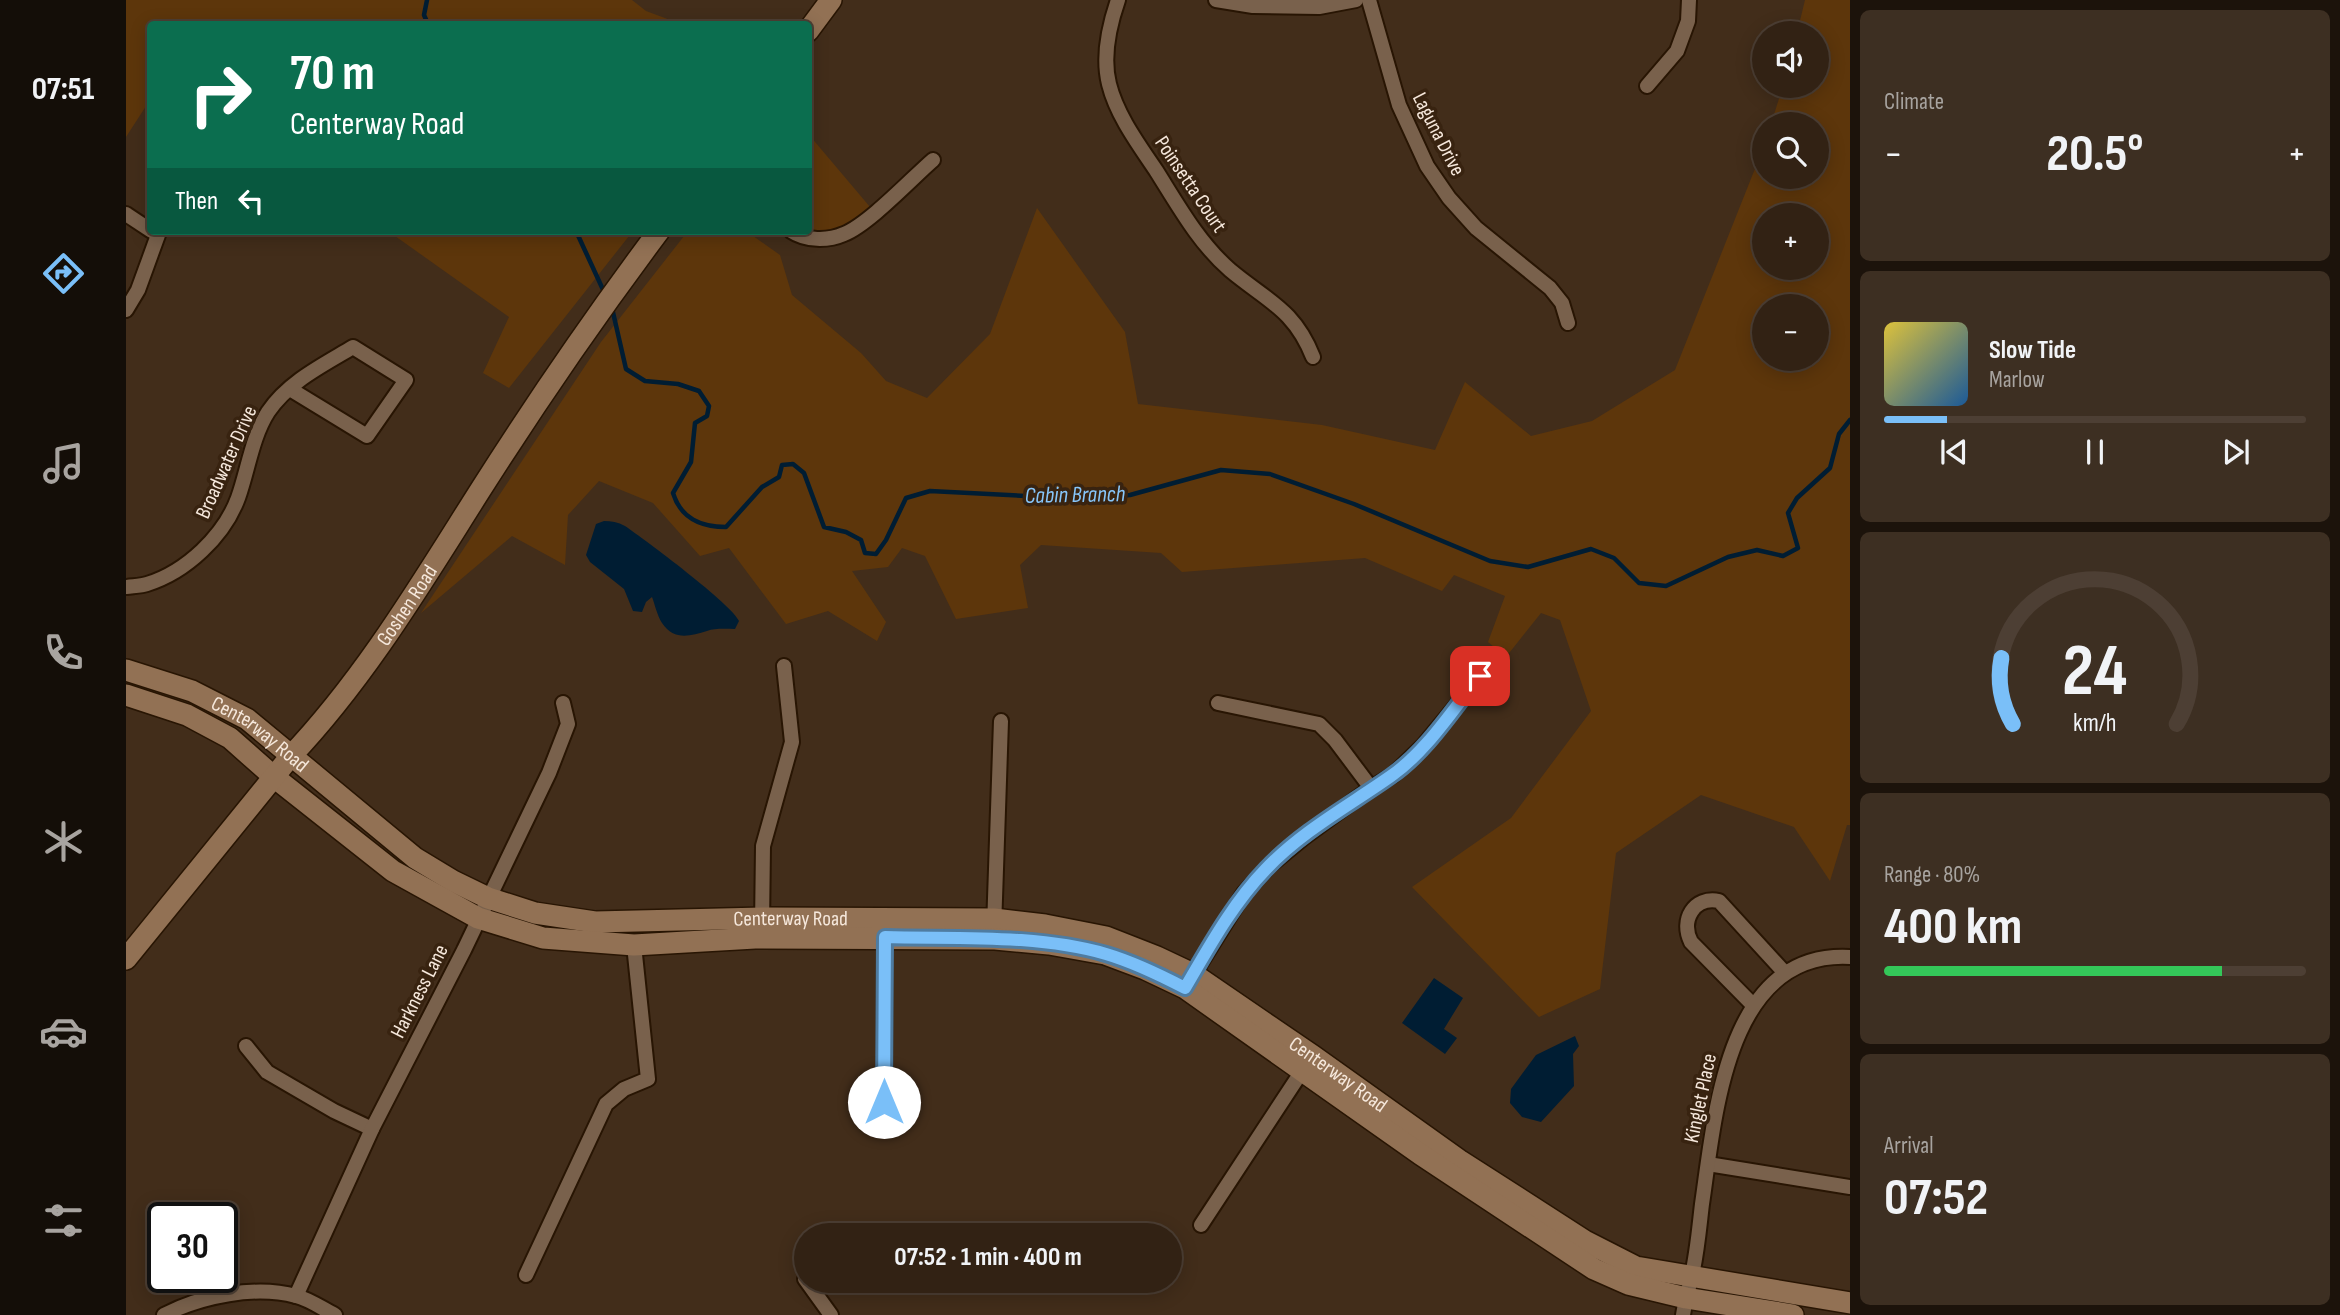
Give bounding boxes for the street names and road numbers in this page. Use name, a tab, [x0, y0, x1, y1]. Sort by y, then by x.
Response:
street label: Laguna Drive	[1407, 88, 1470, 180]
street label: Poinsetta Court	[1149, 131, 1232, 237]
street label: Broadwater Drive	[190, 402, 262, 523]
street label: Goshen Road	[371, 560, 443, 651]
street label: Centerway Road	[207, 691, 313, 778]
street label: Centerway Road	[733, 906, 848, 932]
street label: Harkness Lane	[385, 940, 454, 1042]
street label: Centerway Road	[1284, 1031, 1392, 1118]
street label: Kinglet Place	[1679, 1051, 1722, 1145]

